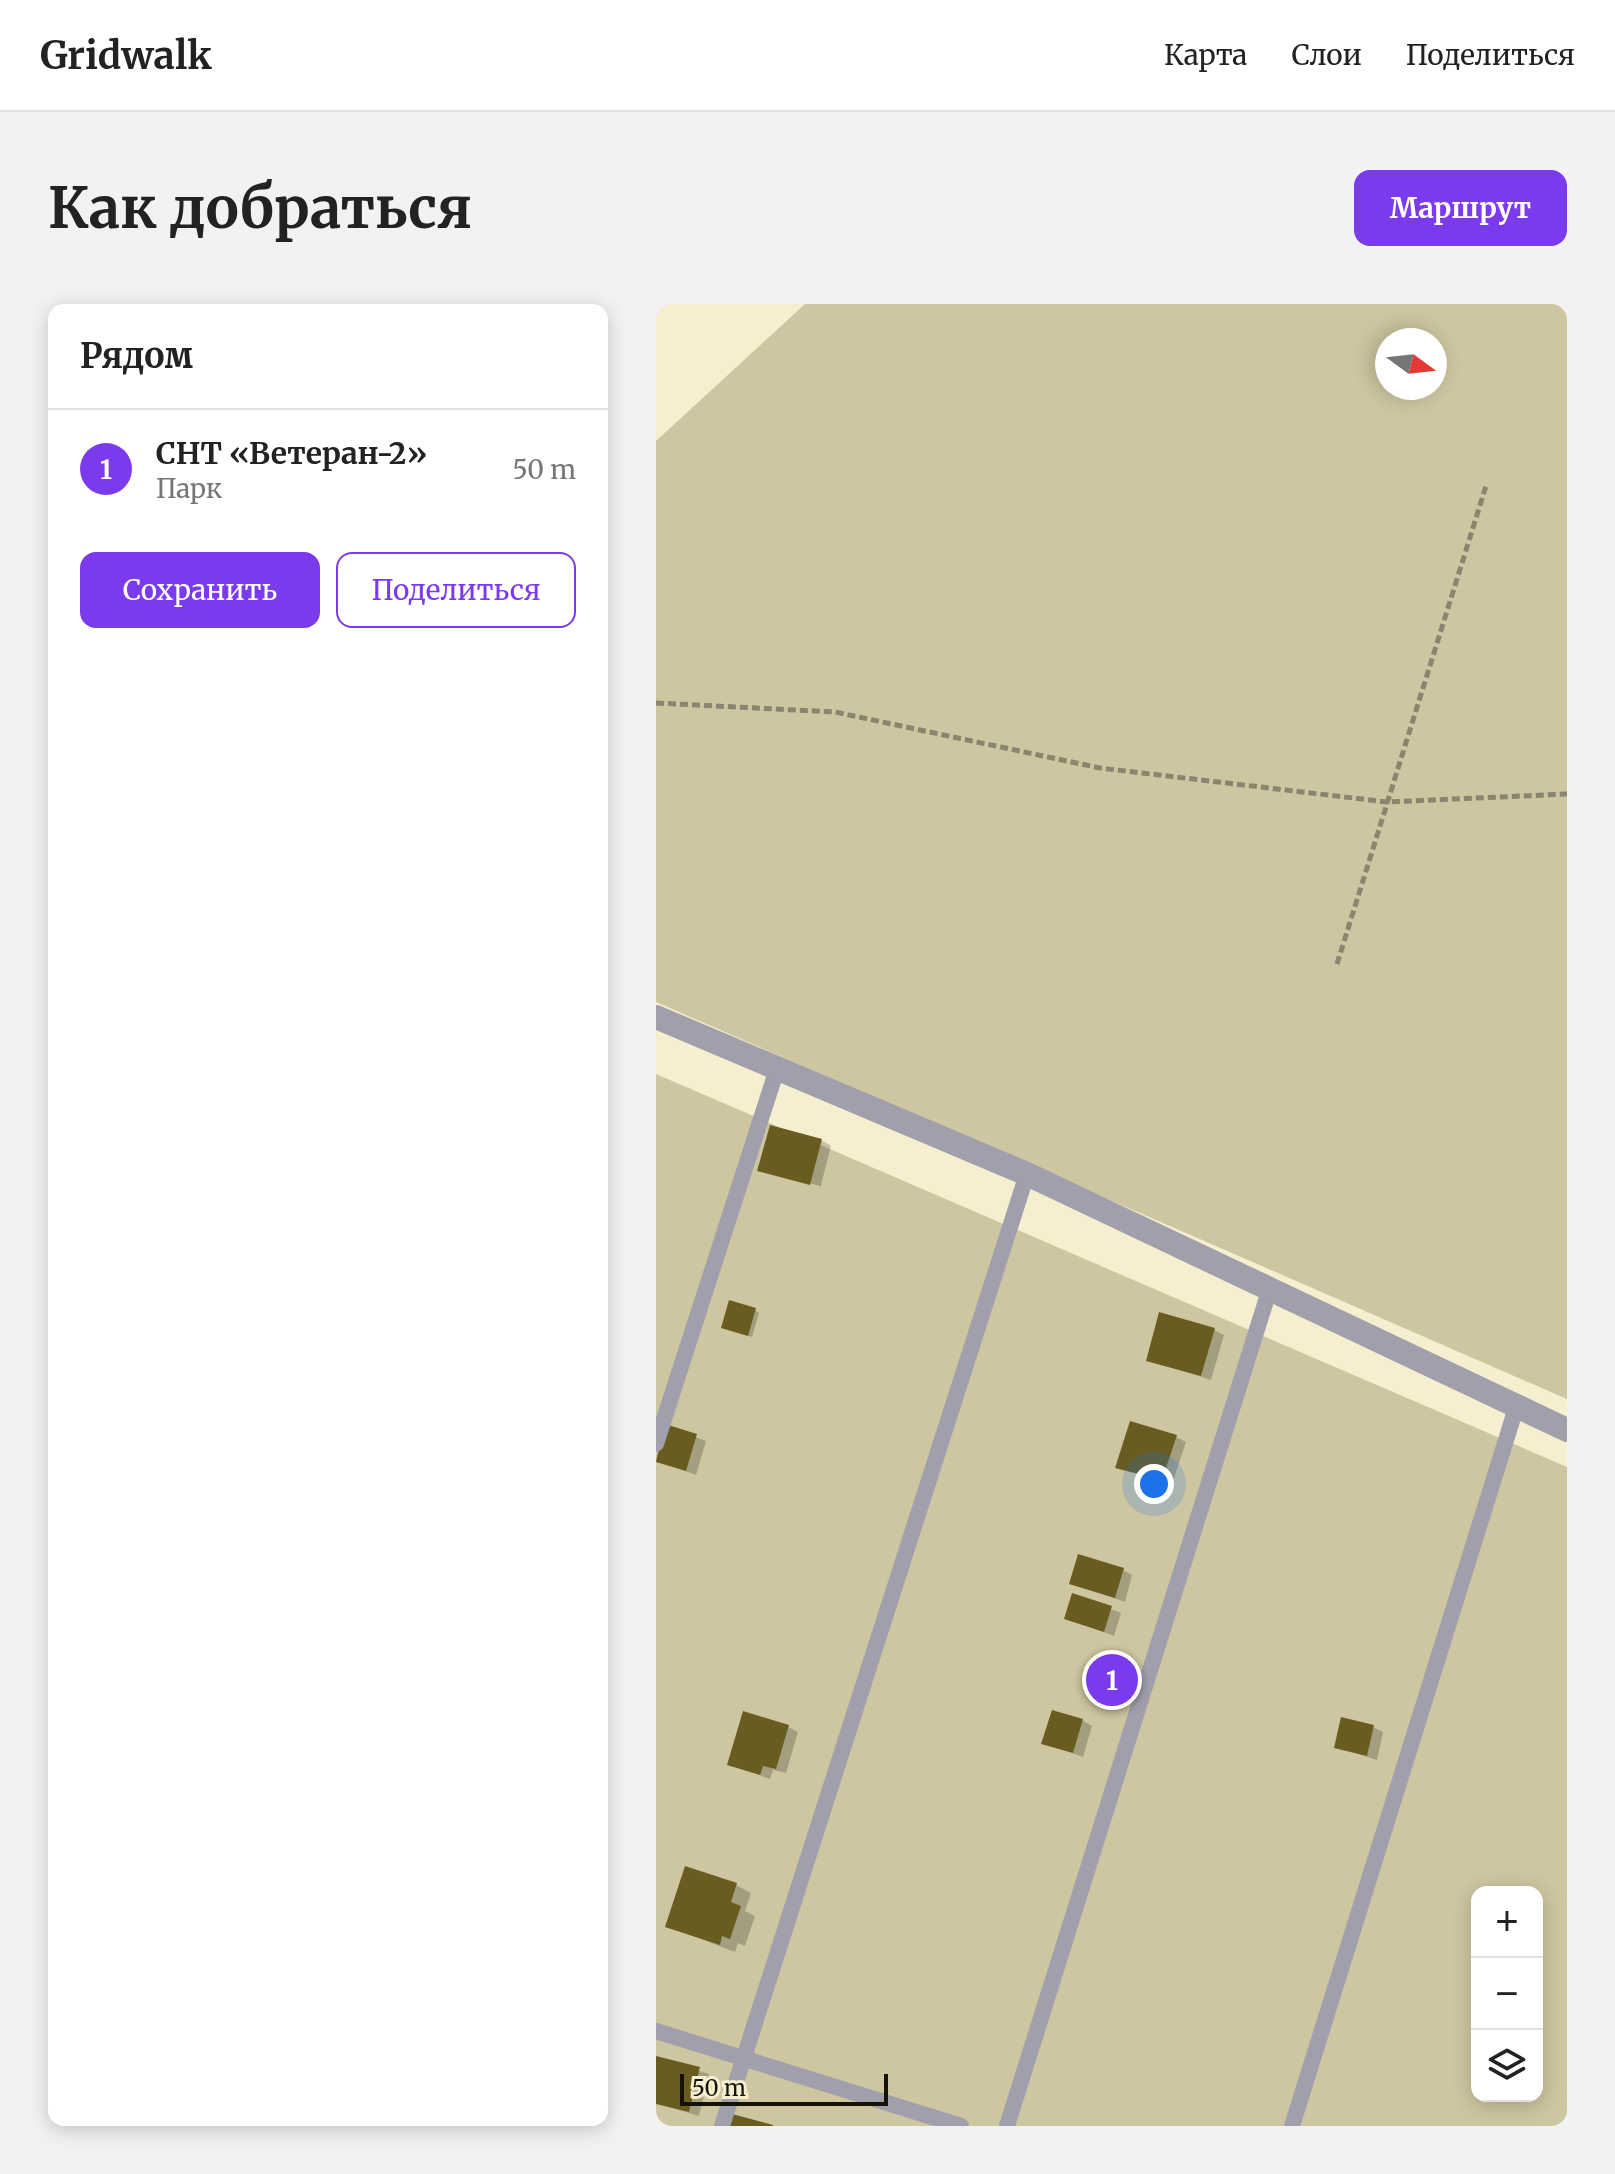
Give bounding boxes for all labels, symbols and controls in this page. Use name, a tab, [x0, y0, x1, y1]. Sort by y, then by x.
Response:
text: Gridwalk	[40, 32, 212, 79]
text: Карта	[1164, 37, 1247, 73]
text: Слои	[1291, 37, 1362, 73]
text: Поделиться	[1406, 37, 1575, 73]
button: Маршрут	[1354, 170, 1567, 246]
text: Как добраться	[48, 173, 472, 243]
north arrow	[1375, 328, 1447, 400]
text: Рядом	[80, 335, 193, 377]
text: СНТ «Ветеран-2»	[156, 434, 427, 472]
text: 1	[100, 453, 112, 486]
text: 50 m	[512, 453, 576, 486]
text: Парк	[156, 472, 222, 505]
button: Сохранить	[80, 552, 320, 628]
button: Поделиться	[336, 552, 576, 628]
your location	[1134, 1464, 1174, 1504]
pin: 1	[1086, 1650, 1138, 1710]
map controls	[1471, 1886, 1543, 2102]
button: +	[1471, 1886, 1543, 1958]
button: −	[1471, 1958, 1543, 2030]
button: layers	[1471, 2030, 1543, 2102]
scale bar	[680, 2070, 888, 2106]
text: 50 m	[692, 2074, 746, 2102]

